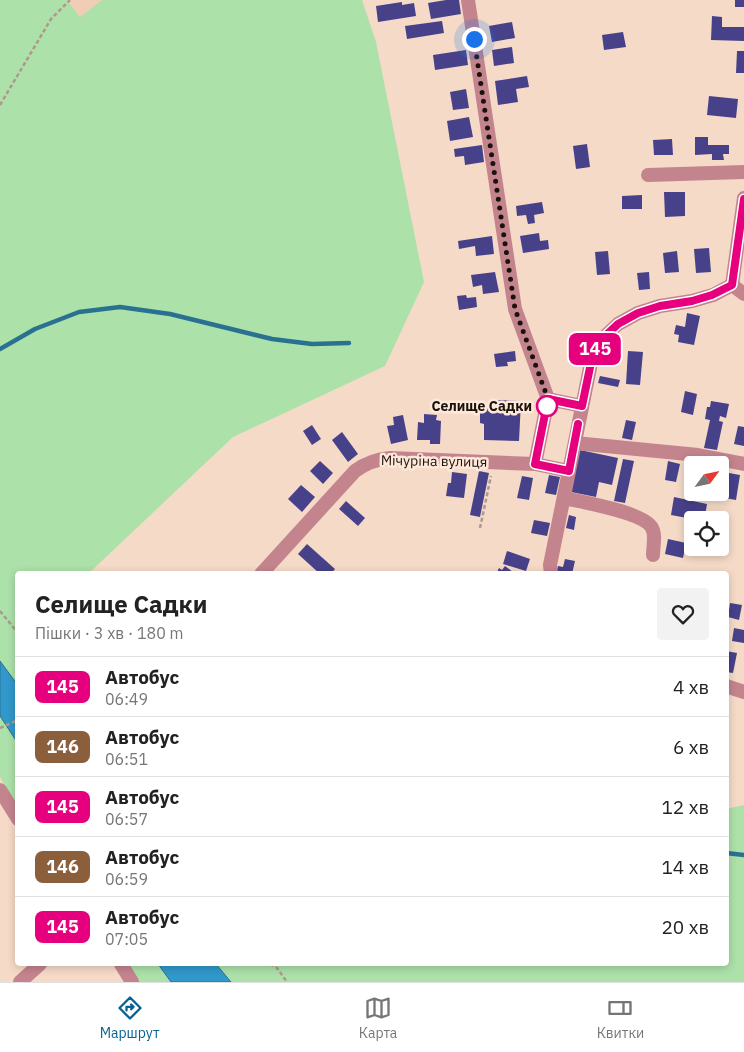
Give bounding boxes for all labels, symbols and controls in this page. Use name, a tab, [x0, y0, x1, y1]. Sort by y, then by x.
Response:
your location	[462, 27, 487, 52]
line badge: 145	[566, 333, 624, 365]
text: 145	[579, 337, 611, 360]
marker: Селище Садки	[536, 395, 558, 417]
place label: Селище Садки	[431, 397, 532, 415]
street label: Мічуріна вулиця	[381, 451, 487, 471]
north arrow	[684, 456, 729, 501]
map controls	[684, 456, 729, 556]
button: locate	[684, 511, 729, 556]
text: Селище Садки	[35, 588, 207, 620]
button: heart	[657, 588, 709, 640]
text: Пішки · 3 хв · 180 m	[35, 623, 184, 643]
text: Автобус	[105, 665, 179, 689]
text: 145	[46, 675, 79, 698]
text: 4 хв	[673, 675, 709, 699]
text: 06:49	[105, 689, 148, 709]
text: Автобус	[105, 725, 179, 749]
text: 146	[46, 735, 79, 758]
text: 6 хв	[673, 735, 709, 759]
text: 06:51	[105, 749, 148, 769]
text: Автобус	[105, 785, 179, 809]
text: 145	[46, 795, 79, 818]
text: 12 хв	[661, 795, 709, 819]
text: 06:57	[105, 809, 148, 829]
text: Автобус	[105, 845, 179, 869]
text: 146	[46, 855, 79, 878]
text: 14 хв	[661, 855, 709, 879]
text: 06:59	[105, 869, 148, 889]
text: Автобус	[105, 905, 179, 929]
text: 145	[46, 915, 79, 938]
text: 20 хв	[661, 915, 709, 939]
text: 07:05	[105, 929, 148, 949]
tab: Маршрут	[100, 994, 160, 1042]
tab: Карта	[359, 994, 397, 1042]
tab: Квитки	[597, 994, 644, 1042]

